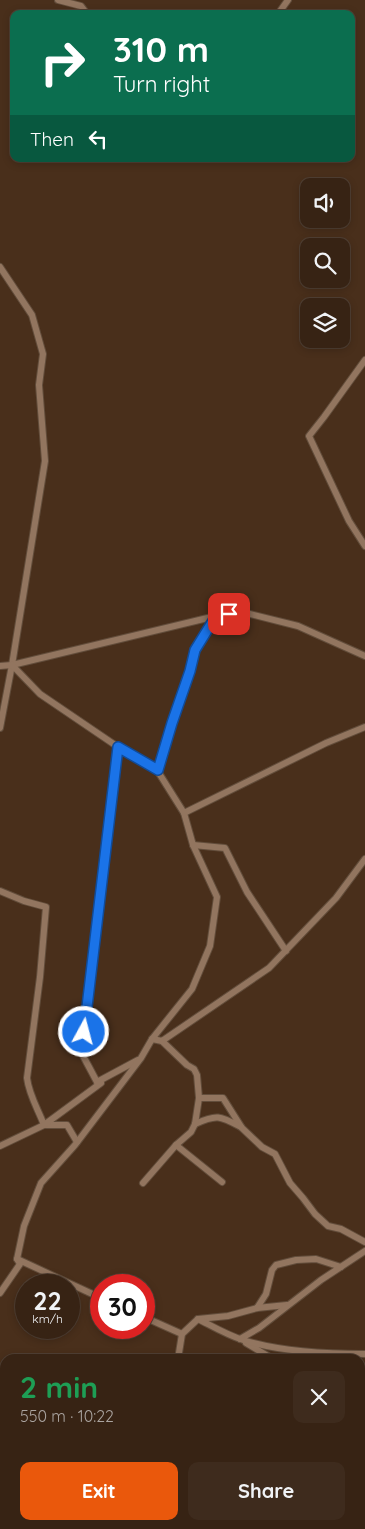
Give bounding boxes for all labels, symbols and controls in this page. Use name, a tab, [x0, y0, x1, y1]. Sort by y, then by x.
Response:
text: 310 m	[113, 27, 209, 71]
icon: right	[30, 30, 95, 95]
text: Turn right	[113, 70, 210, 98]
icon: left	[84, 125, 112, 153]
text: Then	[30, 127, 74, 151]
map controls	[300, 178, 350, 348]
button: sound	[300, 178, 350, 228]
button: search	[300, 238, 350, 288]
button: layers	[300, 298, 350, 348]
pin	[208, 593, 250, 635]
icon: arrive	[215, 600, 243, 628]
position arrow	[57, 1005, 109, 1057]
speed limit sign: 30	[90, 1274, 155, 1339]
text: 22	[33, 1285, 62, 1316]
text: km/h	[32, 1311, 63, 1326]
text: 2 min	[20, 1368, 98, 1406]
button: close	[293, 1371, 345, 1423]
text: 550 m · 10:22	[20, 1406, 114, 1426]
button: Exit	[20, 1462, 178, 1520]
button: Share	[188, 1462, 345, 1520]

